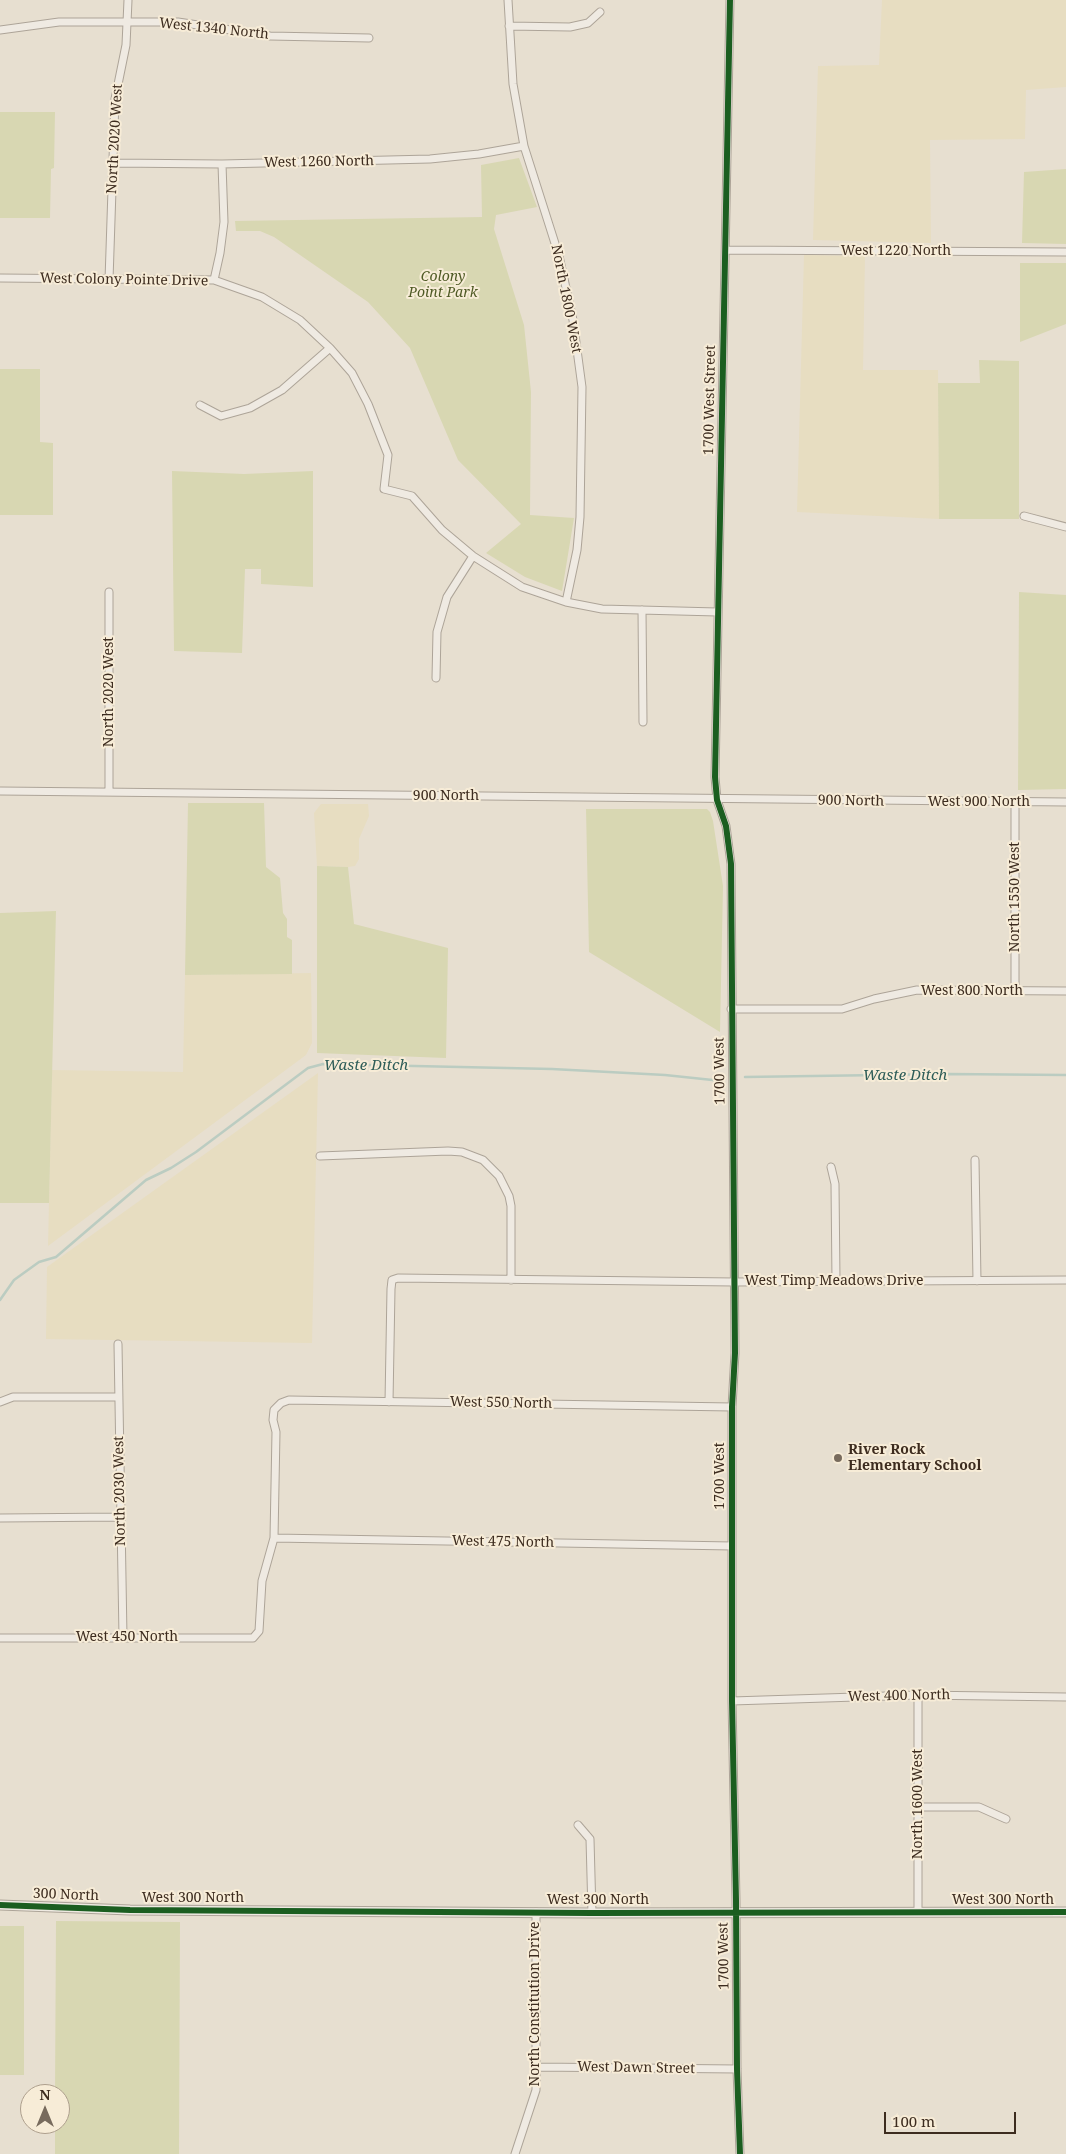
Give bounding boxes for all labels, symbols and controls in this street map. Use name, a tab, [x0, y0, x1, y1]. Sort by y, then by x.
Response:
street label: West 1340 North	[158, 15, 270, 43]
street label: North 2020 West	[104, 83, 126, 195]
street label: West 1260 North	[264, 153, 374, 171]
street label: North 1800 West	[547, 243, 585, 355]
street label: West 1220 North	[841, 243, 951, 259]
park label: Colony Point Park	[408, 269, 478, 302]
street label: West Colony Pointe Drive	[40, 270, 208, 290]
street label: 1700 West Street	[701, 345, 719, 455]
street label: North 2020 West	[101, 637, 117, 747]
street label: 900 North	[413, 788, 479, 804]
street label: 900 North	[818, 792, 884, 810]
street label: West 900 North	[928, 794, 1030, 810]
street label: North 1550 West	[1007, 842, 1023, 952]
street label: West 800 North	[921, 983, 1023, 999]
street label: 1700 West	[711, 1037, 729, 1105]
water label: Waste Ditch	[324, 1057, 408, 1075]
water label: Waste Ditch	[863, 1067, 947, 1085]
street label: West Timp Meadows Drive	[745, 1273, 923, 1289]
street label: West 550 North	[450, 1394, 552, 1412]
street label: North 2030 West	[111, 1436, 129, 1546]
street label: 1700 West	[712, 1442, 728, 1510]
place label: River Rock Elementary School	[848, 1442, 981, 1474]
marker: River Rock Elementary School	[832, 1452, 844, 1464]
street label: West 475 North	[452, 1533, 554, 1551]
street label: West 450 North	[76, 1629, 178, 1645]
street label: West 400 North	[848, 1687, 950, 1705]
street label: North 1600 West	[910, 1749, 926, 1859]
street label: 300 North	[33, 1885, 99, 1905]
street label: West 300 North	[142, 1890, 244, 1906]
street label: West 300 North	[547, 1892, 649, 1908]
street label: West 300 North	[952, 1892, 1054, 1908]
street label: North Constitution Drive	[527, 1921, 543, 2087]
street label: 1700 West	[715, 1922, 733, 1990]
street label: West Dawn Street	[577, 2059, 695, 2077]
north arrow	[20, 2084, 70, 2134]
text: N	[39, 2085, 51, 2104]
scale bar	[886, 2102, 1018, 2134]
text: 100 m	[892, 2111, 935, 2131]

